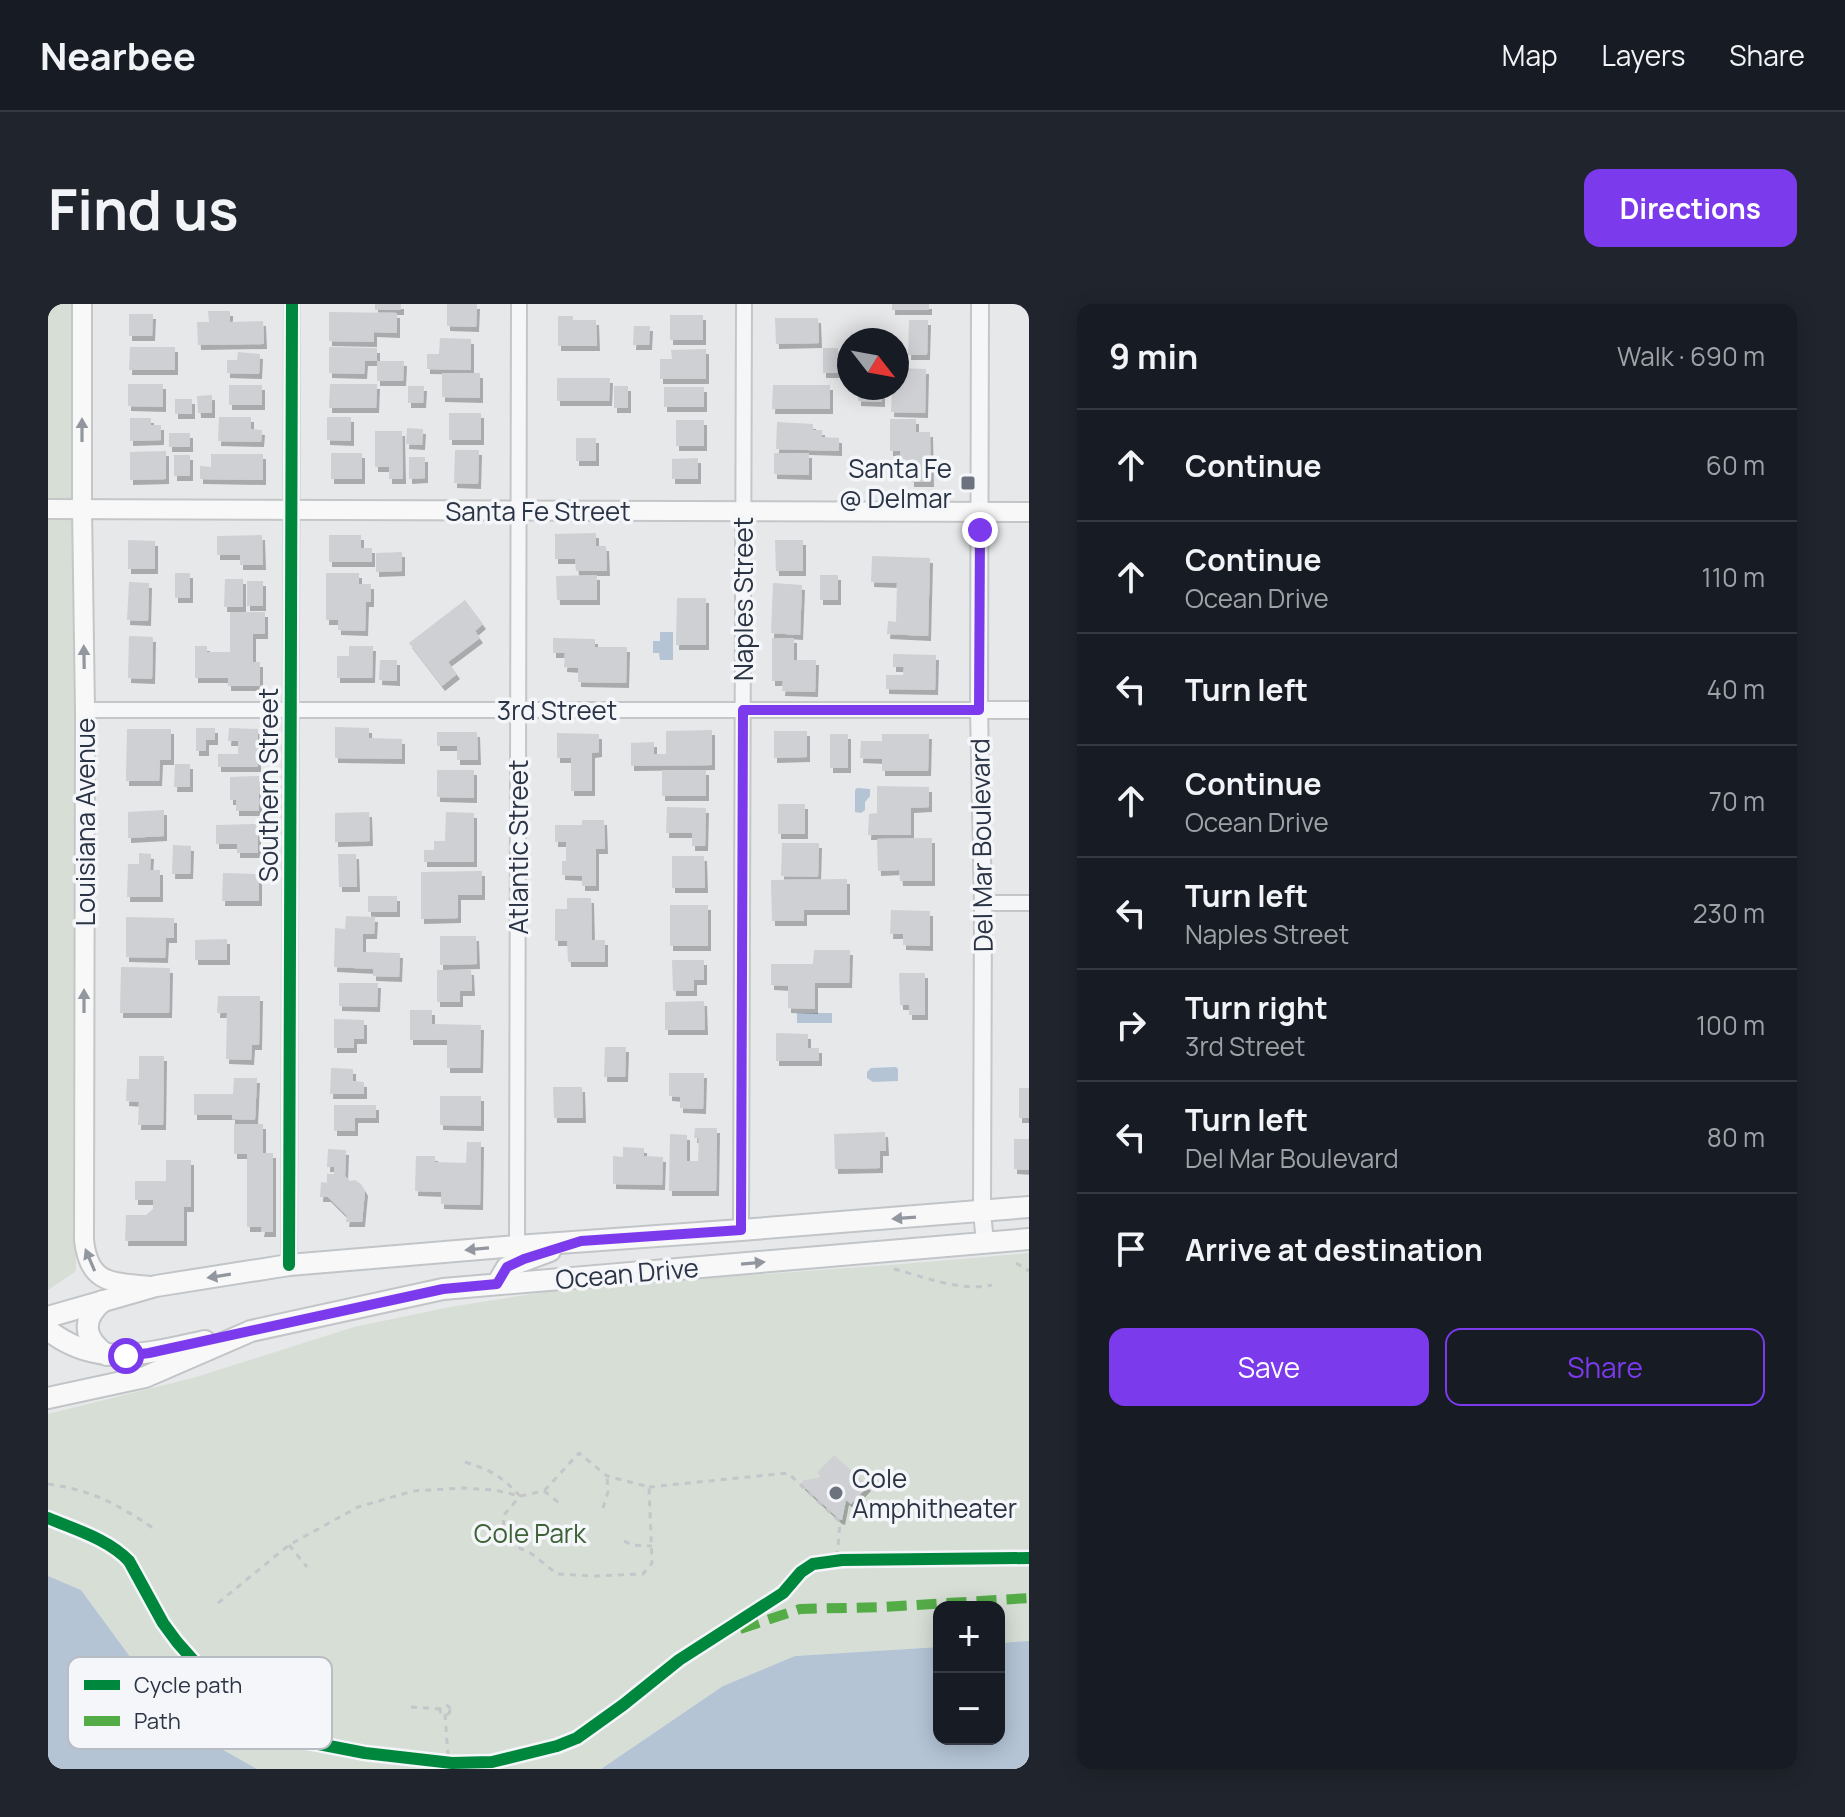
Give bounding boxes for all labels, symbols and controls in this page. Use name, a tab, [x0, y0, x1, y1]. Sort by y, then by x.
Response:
text: Nearbee	[40, 29, 196, 81]
text: Map	[1502, 36, 1558, 74]
text: Layers	[1602, 36, 1685, 74]
text: Share	[1729, 36, 1805, 74]
button: Directions	[1584, 169, 1797, 247]
text: Find us	[48, 170, 239, 247]
north arrow	[837, 328, 909, 400]
text: 9 min	[1109, 333, 1198, 379]
text: Walk · 690 m	[1617, 338, 1765, 374]
one-way arrow	[76, 417, 88, 442]
icon: ahead	[1109, 443, 1153, 487]
text: Continue	[1185, 445, 1321, 486]
text: 60 m	[1706, 447, 1765, 483]
place label: Santa Fe @ Delmar	[839, 450, 952, 516]
marker: Santa Fe @ Delmar	[959, 474, 977, 492]
street label: Santa Fe Street	[445, 493, 631, 529]
route end	[962, 512, 998, 548]
street label: Naples Street	[725, 517, 761, 681]
text: Continue	[1185, 539, 1321, 580]
icon: ahead	[1109, 555, 1153, 599]
text: 110 m	[1702, 559, 1765, 595]
text: Ocean Drive	[1185, 580, 1329, 616]
one-way arrow	[78, 644, 90, 669]
icon: left	[1109, 667, 1153, 711]
text: Turn left	[1185, 669, 1308, 710]
text: 40 m	[1707, 671, 1765, 707]
street label: Southern Street	[250, 688, 286, 882]
street label: 3rd Street	[497, 692, 617, 728]
street label: Louisiana Avenue	[67, 718, 103, 926]
street label: Del Mar Boulevard	[961, 738, 1001, 952]
street label: Atlantic Street	[500, 760, 536, 934]
text: Continue	[1185, 763, 1321, 804]
icon: ahead	[1109, 779, 1153, 823]
text: 70 m	[1709, 783, 1765, 819]
text: Ocean Drive	[1185, 804, 1329, 840]
text: Turn left	[1185, 875, 1308, 916]
icon: left	[1109, 891, 1153, 935]
text: 230 m	[1693, 895, 1765, 931]
text: Naples Street	[1185, 916, 1349, 952]
text: Turn right	[1185, 987, 1328, 1028]
one-way arrow	[78, 988, 90, 1013]
icon: right	[1109, 1003, 1153, 1047]
text: 100 m	[1696, 1007, 1765, 1043]
text: 3rd Street	[1185, 1028, 1305, 1064]
text: Turn left	[1185, 1099, 1308, 1140]
icon: left	[1109, 1115, 1153, 1159]
text: 80 m	[1707, 1119, 1765, 1155]
text: Del Mar Boulevard	[1185, 1140, 1399, 1176]
one-way arrow	[891, 1212, 916, 1225]
icon: arrive	[1109, 1227, 1153, 1271]
text: Arrive at destination	[1185, 1229, 1483, 1270]
one-way arrow	[464, 1243, 489, 1256]
one-way arrow	[83, 1248, 96, 1271]
street label: Ocean Drive	[554, 1249, 700, 1297]
one-way arrow	[741, 1256, 766, 1269]
one-way arrow	[206, 1271, 231, 1283]
button: Save	[1109, 1328, 1429, 1406]
button: Share	[1445, 1328, 1765, 1406]
route start	[108, 1338, 144, 1374]
place label: Cole Amphitheater	[852, 1460, 1017, 1526]
marker: Cole Amphitheater	[827, 1484, 845, 1502]
park label: Cole Park	[474, 1515, 587, 1551]
map controls	[933, 1601, 1005, 1745]
button: +	[933, 1601, 1005, 1673]
legend	[68, 1657, 332, 1749]
text: Cycle path	[134, 1670, 242, 1700]
button: −	[933, 1673, 1005, 1745]
text: Path	[134, 1706, 181, 1736]

